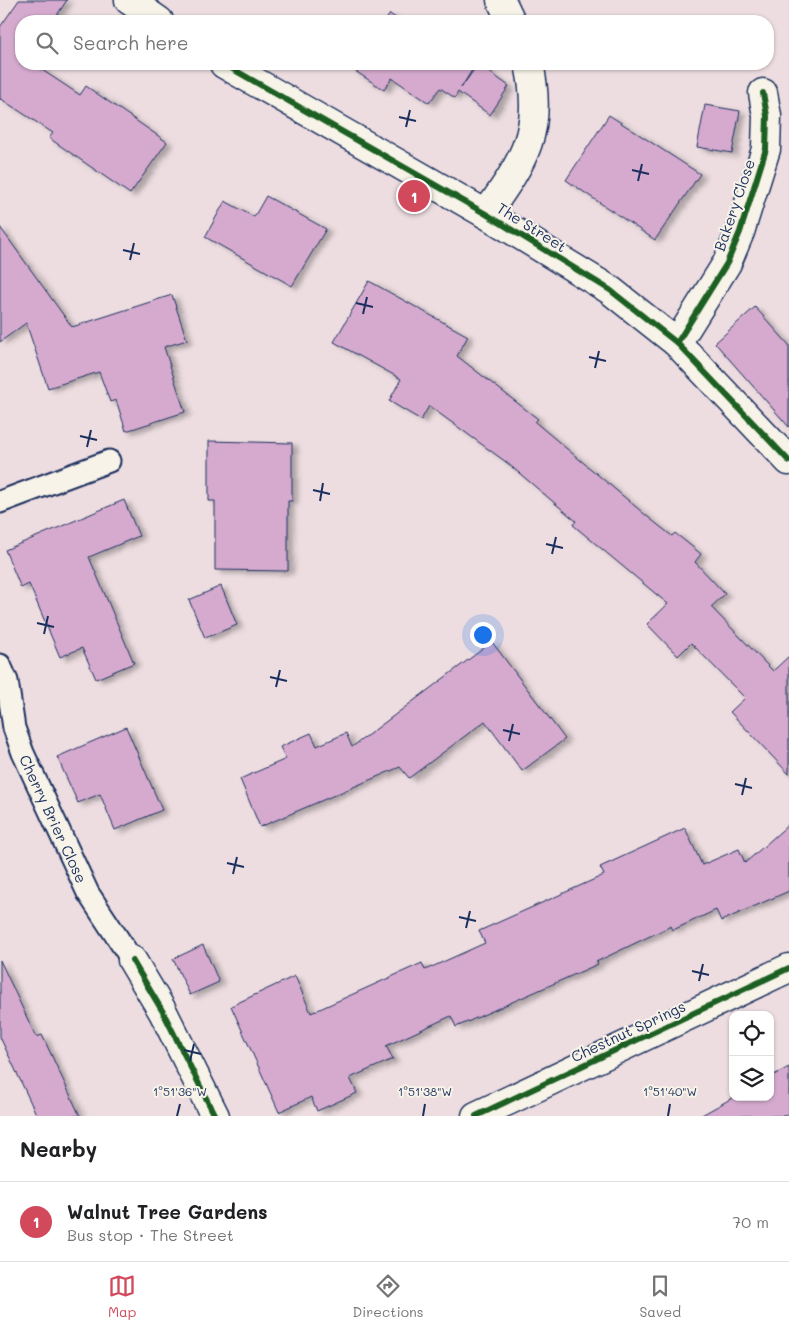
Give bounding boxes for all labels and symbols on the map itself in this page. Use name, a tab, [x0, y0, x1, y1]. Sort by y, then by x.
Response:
street label: Bakery Close	[709, 156, 759, 254]
pin: 1	[398, 177, 430, 215]
street label: The Street	[493, 198, 571, 256]
your location	[470, 622, 496, 648]
street label: Cherry Brier Close	[15, 751, 92, 886]
street label: Chestnut Springs	[567, 996, 689, 1066]
text: 1°51'36"W	[153, 1083, 207, 1099]
text: 1°51'38"W	[398, 1083, 452, 1099]
text: 1°51'40"W	[643, 1083, 697, 1099]

